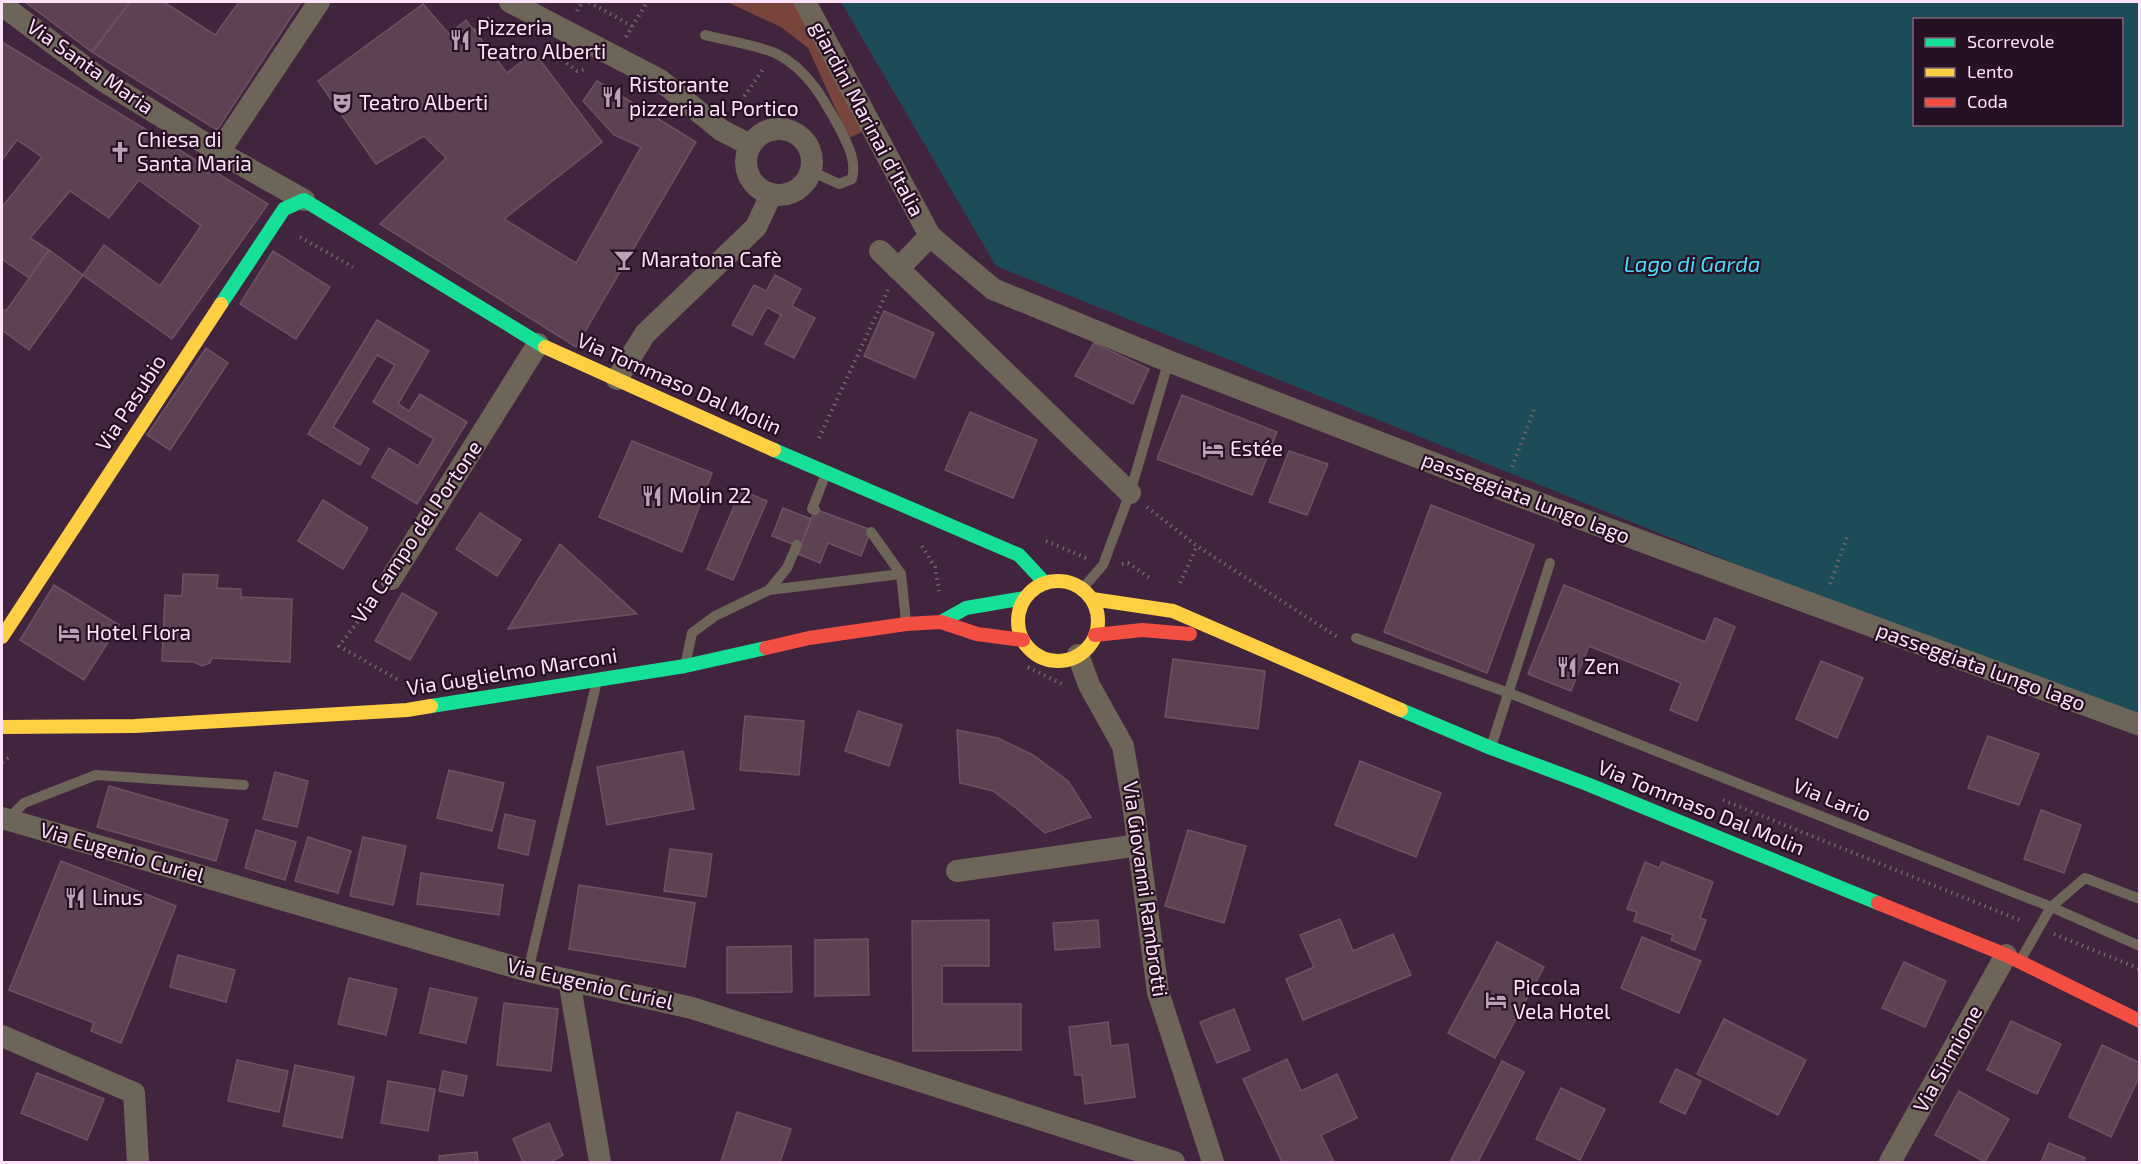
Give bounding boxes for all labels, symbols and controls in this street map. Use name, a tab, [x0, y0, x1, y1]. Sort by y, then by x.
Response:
street label: Via Santa Maria	[23, 13, 159, 119]
place label: Pizzeria Teatro Alberti	[477, 14, 606, 63]
street label: giardini Marinai d'Italia	[806, 16, 930, 220]
legend	[1913, 18, 2123, 126]
restaurant icon: Pizzeria Teatro Alberti	[448, 28, 472, 52]
text: Scorrevole	[1967, 30, 2054, 52]
text: Lento	[1967, 60, 2013, 82]
place label: Ristorante pizzeria al Portico	[629, 71, 799, 120]
restaurant icon: Ristorante pizzeria al Portico	[600, 85, 624, 109]
place label: Teatro Alberti	[359, 89, 488, 114]
text: Coda	[1967, 90, 2008, 112]
theatre icon: Teatro Alberti	[330, 91, 354, 115]
place label: Chiesa di Santa Maria	[137, 126, 252, 175]
church icon: Chiesa di Santa Maria	[108, 140, 132, 164]
place label: Maratona Cafè	[641, 246, 782, 271]
bar icon: Maratona Cafè	[612, 248, 636, 272]
water label: Lago di Garda	[1624, 250, 1760, 276]
street label: Via Tommaso Dal Molin	[574, 326, 786, 439]
street label: Via Pasubio	[89, 349, 170, 455]
street label: Via Campo del Portone	[345, 435, 486, 627]
place label: Estée	[1230, 435, 1283, 460]
hotel icon: Estée	[1201, 437, 1225, 461]
street label: passeggiata lungo lago	[1419, 445, 1634, 548]
place label: Molin 22	[669, 482, 751, 507]
restaurant icon: Molin 22	[640, 484, 664, 508]
street label: passeggiata lungo lago	[1874, 616, 2089, 715]
place label: Hotel Flora	[86, 619, 191, 644]
hotel icon: Hotel Flora	[57, 621, 81, 645]
street label: Via Guglielmo Marconi	[405, 642, 619, 699]
place label: Zen	[1584, 653, 1619, 678]
restaurant icon: Zen	[1555, 655, 1579, 679]
street label: Via Tommaso Dal Molin	[1594, 754, 1809, 860]
street label: Via Lario	[1790, 772, 1875, 826]
street label: Via Giovanni Rambrotti	[1119, 779, 1174, 998]
street label: Via Eugenio Curiel	[37, 816, 208, 887]
place label: Linus	[92, 884, 143, 909]
restaurant icon: Linus	[63, 886, 87, 910]
street label: Via Eugenio Curiel	[505, 951, 677, 1014]
place label: Piccola Vela Hotel	[1513, 974, 1611, 1023]
hotel icon: Piccola Vela Hotel	[1484, 988, 1508, 1012]
street label: Via Sirmione	[1907, 1000, 1986, 1116]

